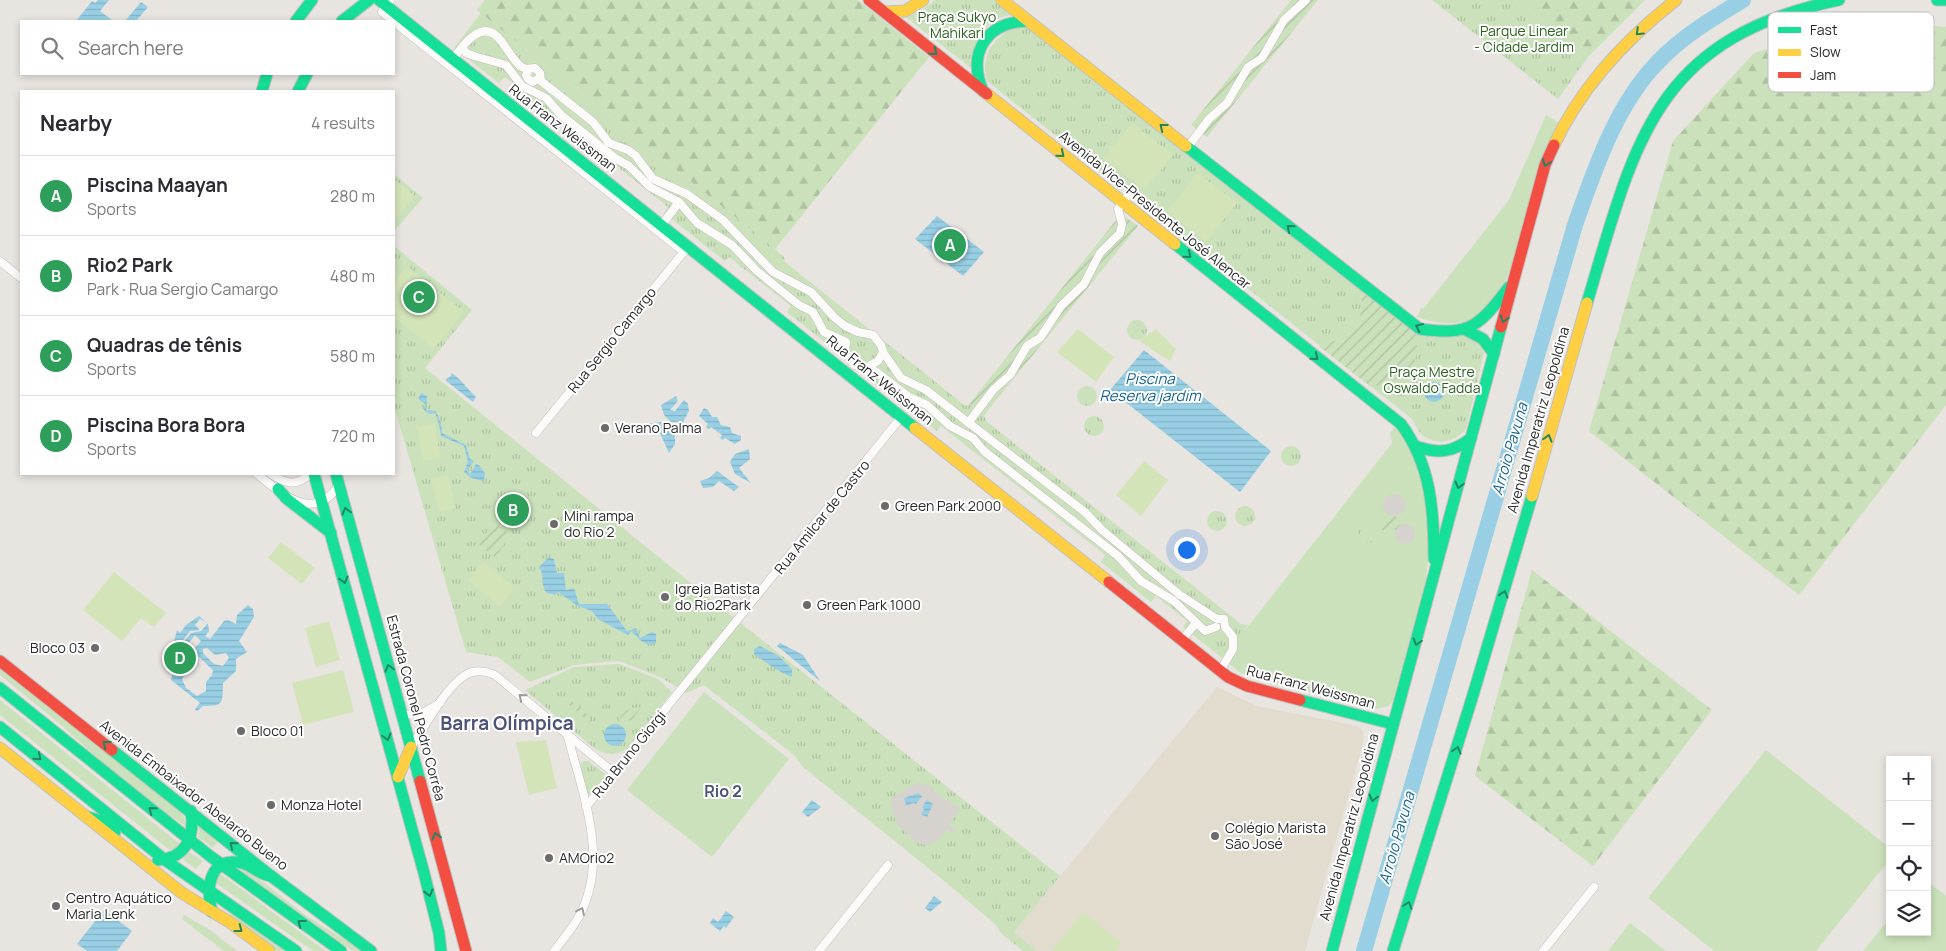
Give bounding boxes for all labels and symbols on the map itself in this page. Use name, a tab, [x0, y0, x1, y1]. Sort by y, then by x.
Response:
park label: Praça Sukyo Mahikari	[918, 7, 996, 42]
legend	[1768, 12, 1934, 92]
text: Fast	[1810, 20, 1838, 39]
park label: Parque Linear - Cidade Jardim	[1474, 21, 1574, 56]
one-way arrow	[1636, 26, 1645, 35]
text: Slow	[1810, 42, 1841, 61]
one-way arrow	[929, 47, 938, 56]
text: Jam	[1810, 65, 1836, 84]
street label: Rua Franz Weissman	[505, 79, 621, 176]
one-way arrow	[1160, 124, 1169, 132]
street label: Avenida Vice-Presidente José Alencar	[1055, 126, 1255, 293]
one-way arrow	[1055, 148, 1064, 156]
one-way arrow	[1542, 158, 1553, 167]
one-way arrow	[1287, 225, 1296, 233]
pin: A	[934, 226, 966, 264]
one-way arrow	[1182, 250, 1191, 258]
pin: C	[403, 278, 435, 316]
street label: Rua Sergio Camargo	[563, 283, 660, 396]
one-way arrow	[1499, 315, 1509, 323]
one-way arrow	[1415, 323, 1424, 333]
street label: Avenida Imperatriz Leopoldina	[1502, 324, 1573, 515]
street label: Rua Franz Weissman	[823, 331, 938, 429]
one-way arrow	[1309, 351, 1318, 359]
park label: Praça Mestre Oswaldo Fadda	[1384, 362, 1480, 397]
water label: Piscina Reserva jardim	[1099, 368, 1202, 406]
water label: Arroio Pavuna	[1486, 400, 1533, 497]
place label: Verano Palma	[615, 418, 702, 437]
marker: Verano Palma	[599, 422, 611, 434]
one-way arrow	[1543, 434, 1553, 442]
street label: Rua Amilcar de Castro	[770, 456, 874, 578]
one-way arrow	[1454, 480, 1464, 488]
pin: B	[497, 491, 529, 529]
place label: Green Park 2000	[895, 496, 1001, 515]
marker: Green Park 2000	[879, 500, 891, 512]
place label: Mini rampa do Rio 2	[564, 506, 634, 541]
one-way arrow	[342, 507, 352, 516]
marker: Mini rampa do Rio 2	[548, 518, 560, 530]
your location	[1174, 537, 1200, 563]
one-way arrow	[338, 575, 349, 584]
place label: Igreja Batista do Rio2Park	[675, 579, 760, 614]
marker: Igreja Batista do Rio2Park	[659, 591, 671, 603]
one-way arrow	[1498, 591, 1508, 599]
place label: Green Park 1000	[817, 595, 921, 614]
marker: Green Park 1000	[801, 599, 813, 611]
street label: Estrada Coronel Pedro Corrêa	[383, 613, 450, 803]
one-way arrow	[1412, 637, 1422, 646]
place label: Bloco 03	[30, 638, 85, 657]
pin: D	[164, 639, 196, 677]
marker: Bloco 03	[89, 642, 101, 654]
street label: Rua Franz Weissman	[1245, 660, 1377, 713]
one-way arrow	[385, 664, 395, 672]
one-way arrow	[519, 695, 528, 703]
street label: Rua Bruno Giorgi	[588, 706, 670, 801]
district label: Barra Olímpica	[440, 710, 574, 736]
street label: Avenida Embaixador Abelardo Bueno	[96, 715, 292, 874]
place label: Bloco 01	[251, 721, 304, 740]
marker: Bloco 01	[235, 725, 247, 737]
street label: Avenida Imperatriz Leopoldina	[1314, 731, 1383, 923]
one-way arrow	[381, 732, 392, 741]
one-way arrow	[102, 741, 111, 750]
one-way arrow	[1451, 746, 1461, 754]
one-way arrow	[32, 752, 41, 760]
district label: Rio 2	[704, 780, 742, 802]
water label: Arroio Pavuna	[1373, 789, 1420, 886]
one-way arrow	[1368, 794, 1379, 803]
place label: Monza Hotel	[281, 795, 362, 814]
marker: Monza Hotel	[265, 799, 277, 811]
one-way arrow	[149, 807, 158, 816]
place label: Colégio Marista São José	[1225, 818, 1326, 853]
marker: Colégio Marista São José	[1209, 830, 1221, 842]
one-way arrow	[431, 833, 441, 841]
one-way arrow	[230, 843, 239, 851]
place label: AMOrio2	[559, 848, 614, 867]
marker: AMOrio2	[543, 852, 555, 864]
place label: Centro Aquático Maria Lenk	[66, 888, 172, 923]
one-way arrow	[424, 889, 434, 897]
marker: Centro Aquático Maria Lenk	[50, 900, 62, 912]
one-way arrow	[1402, 901, 1412, 909]
one-way arrow	[575, 907, 585, 916]
one-way arrow	[298, 921, 307, 929]
one-way arrow	[233, 923, 242, 931]

